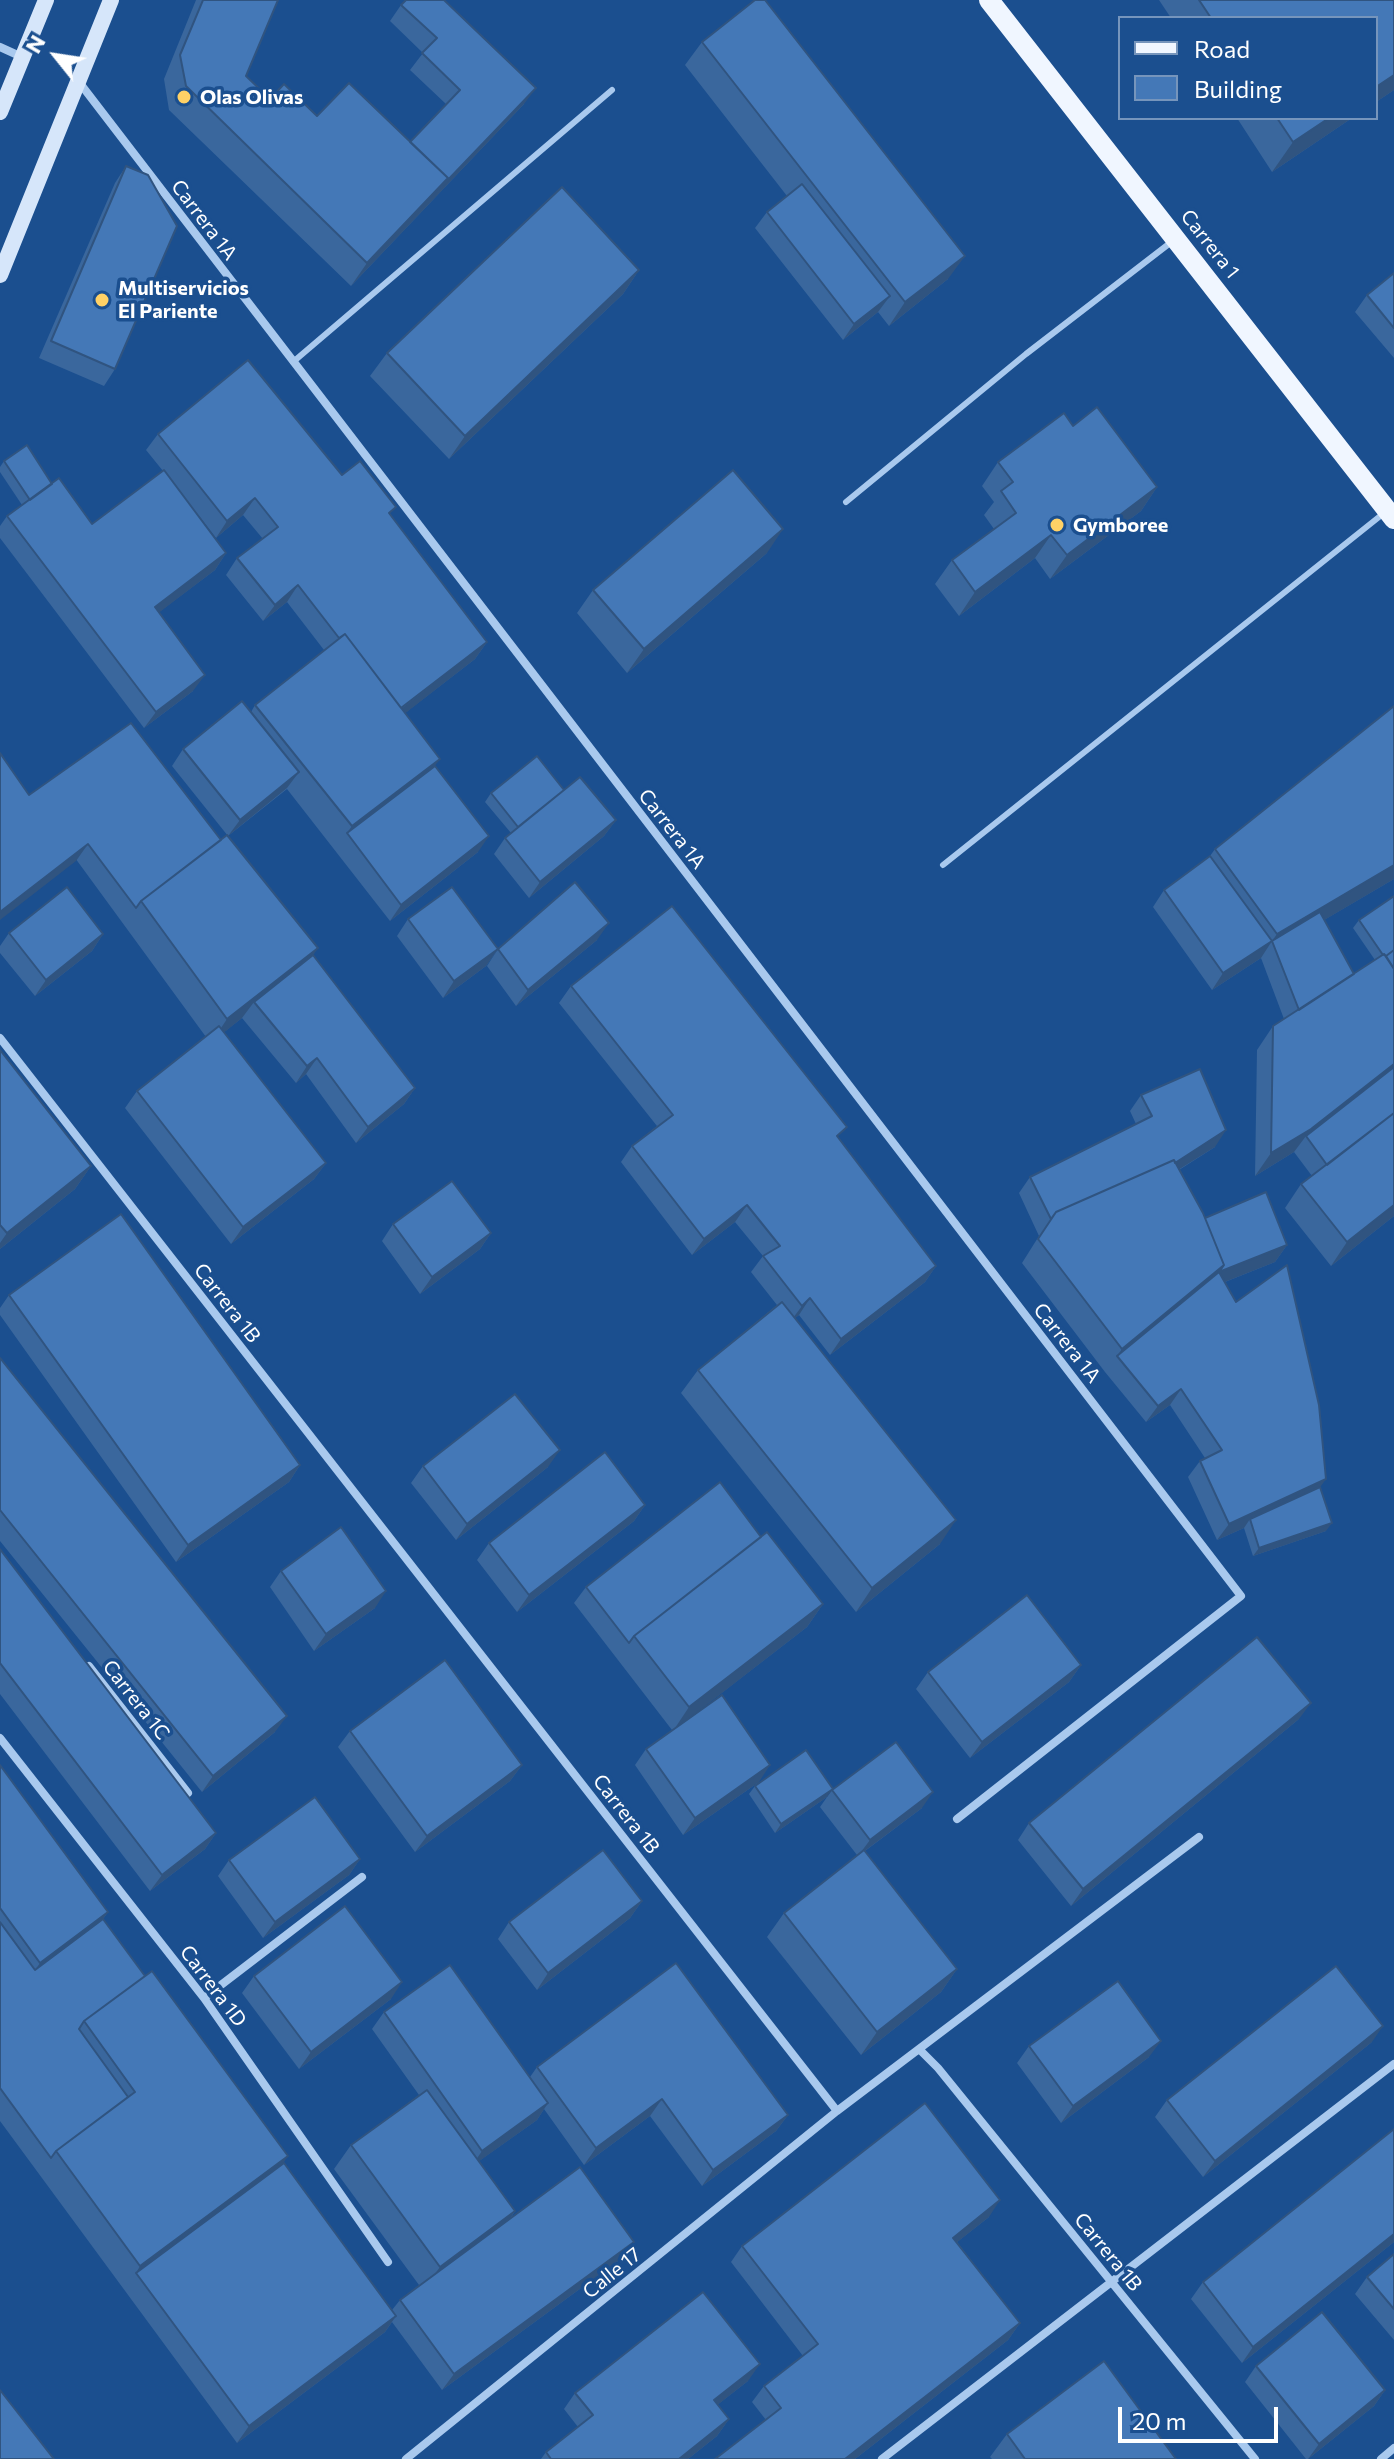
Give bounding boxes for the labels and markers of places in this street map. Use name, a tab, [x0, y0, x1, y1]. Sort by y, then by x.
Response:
place label: Olas Olivas	[200, 85, 303, 109]
marker: Olas Olivas	[175, 88, 193, 106]
place label: Multiservicios El Pariente	[118, 276, 249, 323]
marker: Multiservicios El Pariente	[93, 291, 111, 309]
place label: Gymboree	[1073, 513, 1168, 537]
marker: Gymboree	[1048, 516, 1066, 534]

